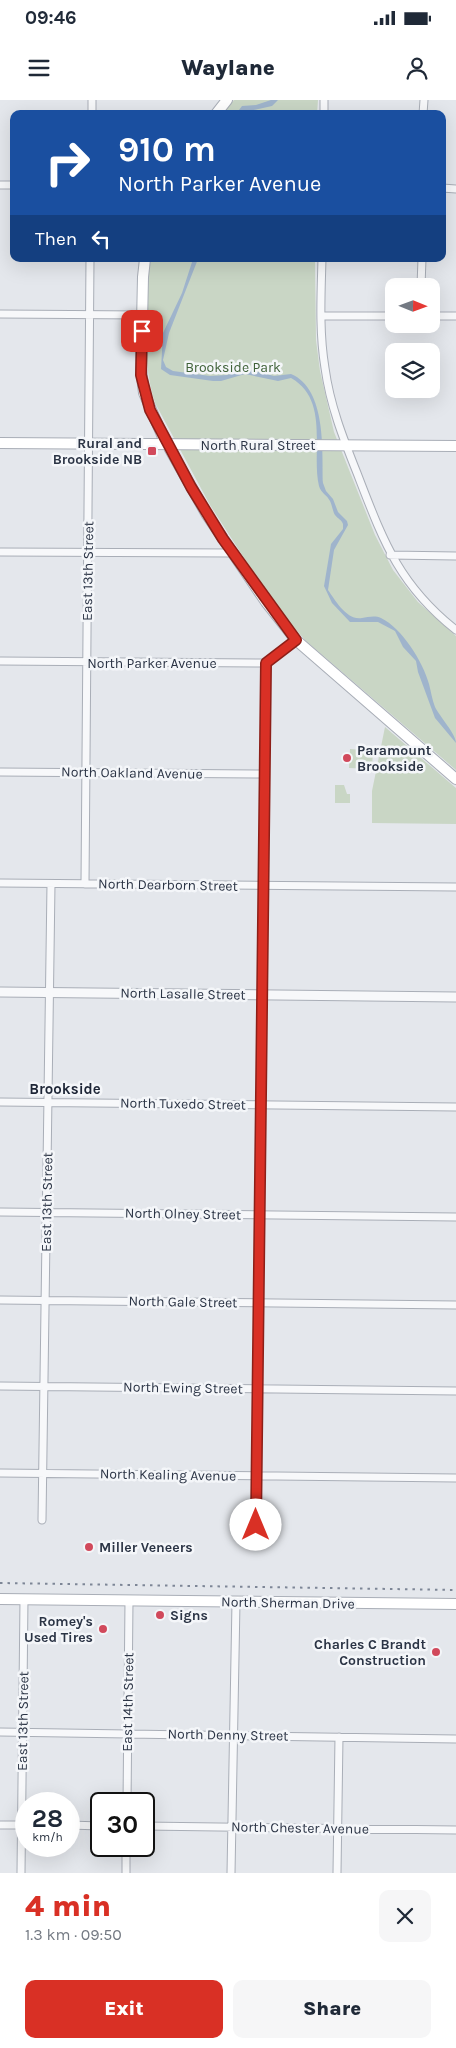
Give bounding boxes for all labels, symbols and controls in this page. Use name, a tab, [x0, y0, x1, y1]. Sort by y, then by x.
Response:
text: 09:46	[25, 7, 77, 29]
icon: menu	[25, 54, 53, 82]
icon: person	[403, 54, 431, 82]
text: Waylane	[181, 55, 275, 81]
text: 910 m	[118, 129, 216, 170]
icon: right	[35, 130, 100, 195]
text: North Parker Avenue	[118, 171, 321, 197]
icon: left	[87, 225, 115, 253]
text: Then	[35, 228, 77, 250]
north arrow	[385, 278, 440, 332]
map controls	[385, 278, 440, 398]
pin	[121, 310, 163, 352]
icon: arrive	[128, 317, 156, 345]
button: layers	[385, 343, 440, 398]
park label: Brookside Park	[185, 359, 281, 376]
place label: Rural and Brookside NB	[53, 435, 142, 468]
street label: North Rural Street	[201, 437, 315, 454]
marker: Rural and Brookside NB	[146, 445, 158, 457]
street label: East 13th Street	[79, 521, 97, 621]
street label: North Parker Avenue	[87, 655, 217, 672]
place label: Paramount Brookside	[357, 742, 432, 775]
marker: Paramount Brookside	[341, 752, 353, 764]
street label: North Oakland Avenue	[61, 763, 203, 783]
street label: North Dearborn Street	[98, 875, 238, 895]
street label: North Lasalle Street	[120, 984, 246, 1004]
district label: Brookside	[29, 1080, 101, 1098]
street label: North Tuxedo Street	[120, 1094, 246, 1114]
street label: East 13th Street	[38, 1152, 56, 1252]
street label: North Olney Street	[125, 1204, 241, 1224]
street label: North Gale Street	[128, 1293, 238, 1311]
street label: North Ewing Street	[123, 1378, 243, 1398]
street label: North Kealing Avenue	[100, 1465, 236, 1485]
position arrow	[229, 1498, 281, 1550]
place label: Miller Veneers	[99, 1539, 193, 1556]
marker: Miller Veneers	[83, 1541, 95, 1553]
street label: North Sherman Drive	[221, 1593, 355, 1613]
place label: Signs	[170, 1607, 208, 1624]
marker: Signs	[154, 1609, 166, 1621]
place label: Romey's Used Tires	[24, 1613, 93, 1646]
marker: Romey's Used Tires	[97, 1623, 109, 1635]
place label: Charles C Brandt Construction	[314, 1636, 426, 1669]
marker: Charles C Brandt Construction	[430, 1646, 442, 1658]
street label: East 14th Street	[119, 1652, 137, 1752]
street label: East 13th Street	[14, 1671, 32, 1771]
street label: North Denny Street	[167, 1725, 289, 1745]
speed limit sign: 30	[90, 1792, 155, 1857]
text: 28	[32, 1804, 63, 1833]
street label: North Chester Avenue	[231, 1818, 369, 1838]
text: km/h	[32, 1830, 63, 1844]
text: 4 min	[25, 1888, 111, 1924]
button: close	[379, 1890, 431, 1942]
text: 1.3 km · 09:50	[25, 1925, 122, 1944]
button: Exit	[25, 1980, 223, 2038]
button: Share	[233, 1980, 431, 2038]

